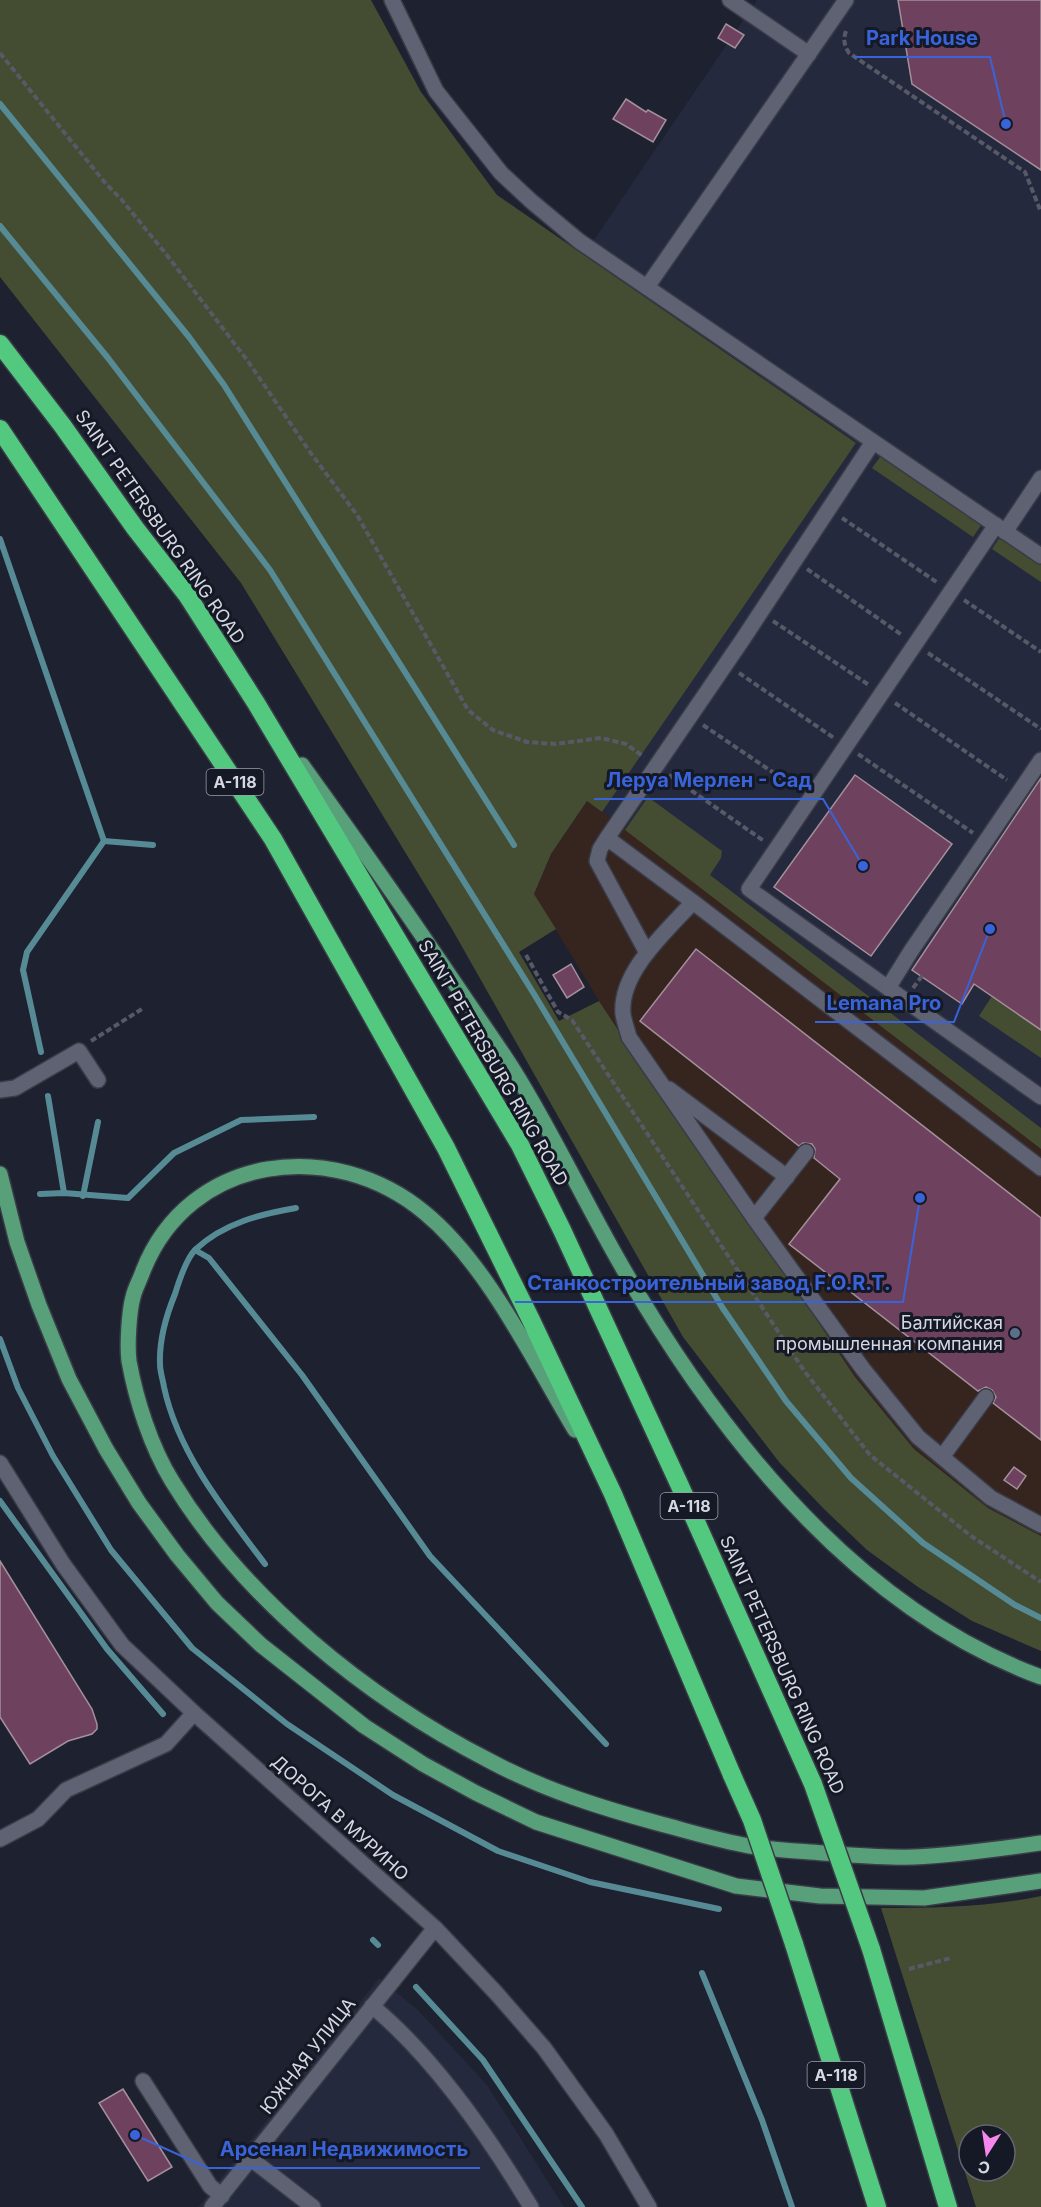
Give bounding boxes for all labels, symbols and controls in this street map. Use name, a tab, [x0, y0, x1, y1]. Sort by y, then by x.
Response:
callout: Park House	[854, 19, 990, 57]
text: Park House	[866, 26, 978, 50]
street label: SAINT PETERSBURG RING ROAD	[71, 406, 250, 648]
callout: Леруа Мерлен - Сад	[594, 761, 823, 799]
text: Леруа Мерлен - Сад	[606, 768, 812, 792]
road number: А-118	[206, 769, 264, 795]
street label: SAINT PETERSBURG RING ROAD	[414, 936, 573, 1190]
callout: Lemana Pro	[815, 984, 954, 1022]
text: Lemana Pro	[827, 991, 941, 1015]
callout: Станкостроительный завод F.O.R.T.	[515, 1264, 903, 1302]
text: Станкостроительный завод F.O.R.T.	[527, 1271, 891, 1295]
place label: Балтийская промышленная компания	[775, 1312, 1003, 1354]
marker: Балтийская промышленная компания	[1008, 1326, 1022, 1340]
road number: А-118	[660, 1493, 718, 1519]
street label: SAINT PETERSBURG RING ROAD	[716, 1532, 849, 1797]
street label: ДОРОГА В МУРИНО	[268, 1751, 413, 1885]
street label: ЮЖНАЯ УЛИЦА	[256, 1993, 360, 2118]
road number: А-118	[808, 2062, 864, 2088]
north arrow	[957, 2123, 1017, 2183]
callout: Арсенал Недвижимость	[208, 2130, 480, 2168]
text: Арсенал Недвижимость	[220, 2137, 468, 2161]
text: С	[976, 2157, 992, 2179]

